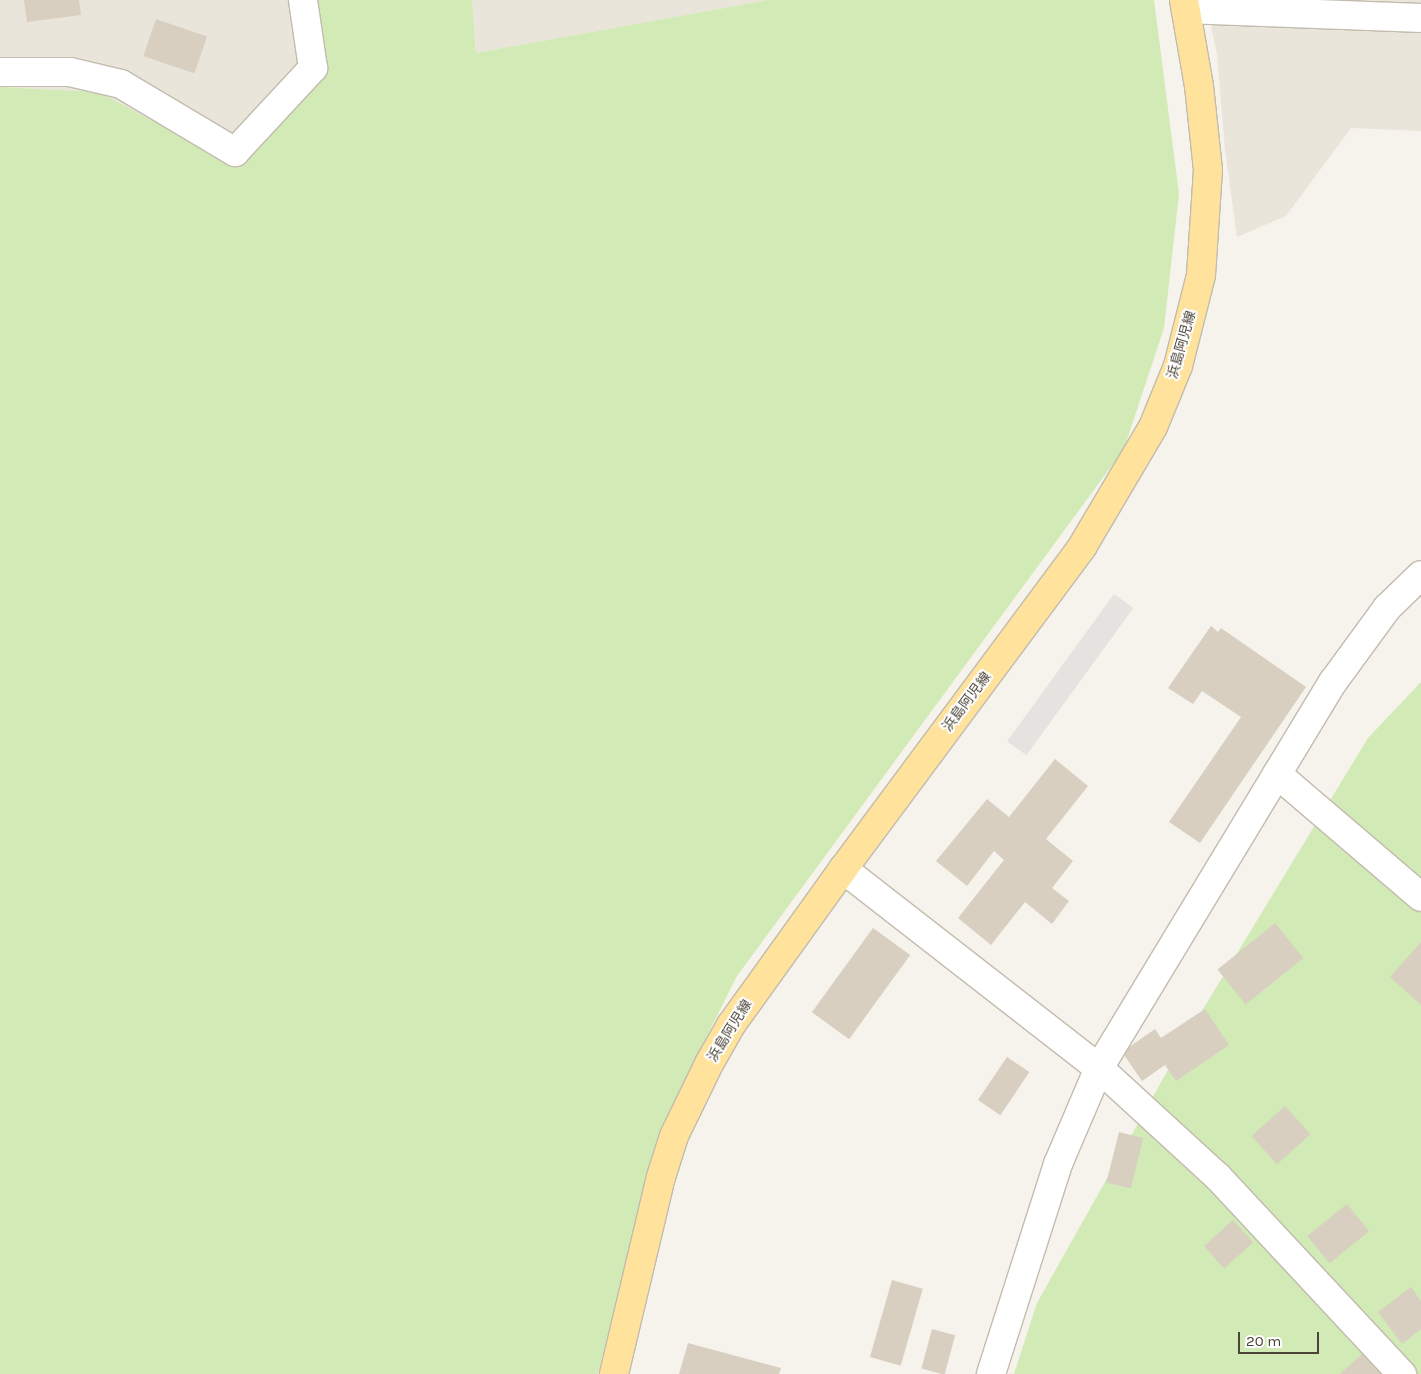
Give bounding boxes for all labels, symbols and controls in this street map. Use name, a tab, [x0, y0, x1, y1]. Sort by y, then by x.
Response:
street label: 浜島阿児線	[1164, 309, 1200, 381]
street label: 浜島阿児線	[939, 669, 995, 735]
street label: 浜島阿児線	[704, 997, 756, 1065]
scale bar	[1241, 1322, 1322, 1354]
text: 20 m	[1246, 1332, 1281, 1350]

